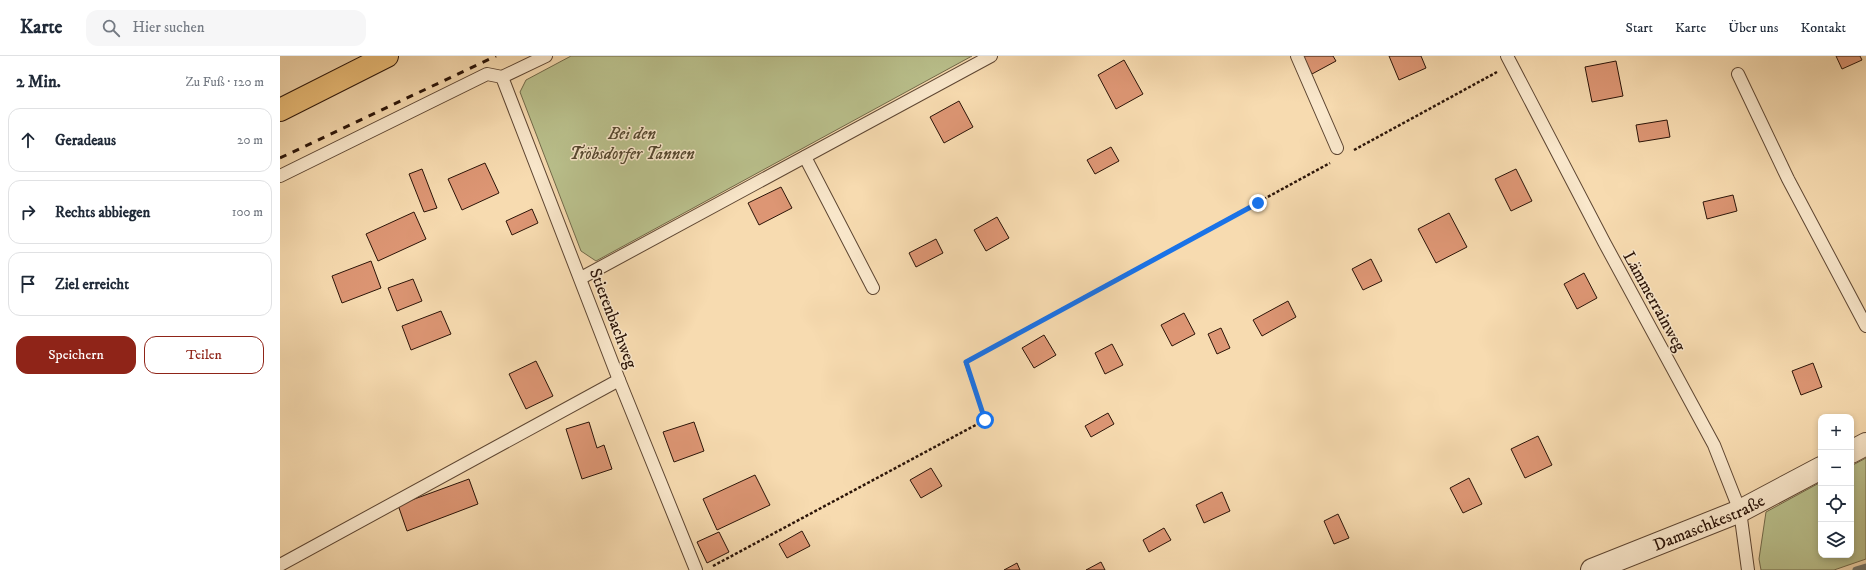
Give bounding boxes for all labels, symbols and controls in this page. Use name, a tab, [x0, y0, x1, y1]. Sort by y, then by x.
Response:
search box	[86, 10, 366, 46]
text: Karte	[20, 16, 62, 39]
icon: search	[100, 17, 122, 39]
text: Hier suchen	[132, 18, 205, 37]
text: Start	[1626, 19, 1653, 37]
text: Karte	[1675, 19, 1706, 37]
text: Über uns	[1728, 19, 1778, 37]
text: Kontakt	[1800, 19, 1846, 37]
text: 2 Min.	[16, 71, 61, 93]
text: Zu Fuß · 120 m	[185, 74, 264, 90]
park label: Bei den Tröbsdorfer Tannen	[569, 123, 695, 165]
icon: ahead	[17, 129, 39, 151]
text: Geradeaus	[55, 131, 116, 150]
text: 20 m	[237, 132, 263, 148]
route end	[1249, 194, 1267, 212]
icon: right	[17, 201, 39, 223]
text: Rechts abbiegen	[55, 203, 150, 222]
text: 100 m	[232, 204, 263, 220]
street label: Lämmerrainweg	[1618, 248, 1691, 356]
street label: Stierenbachweg	[584, 265, 642, 372]
icon: arrive	[17, 273, 39, 295]
text: Ziel erreicht	[55, 275, 129, 294]
button: Speichern	[16, 336, 136, 374]
button: Teilen	[144, 336, 264, 374]
route start	[976, 411, 994, 429]
map controls	[1818, 414, 1854, 558]
button: +	[1818, 414, 1854, 450]
button: −	[1818, 450, 1854, 486]
button: locate	[1818, 486, 1854, 522]
street label: Damaschkestraße	[1650, 490, 1769, 557]
button: layers	[1818, 522, 1854, 558]

